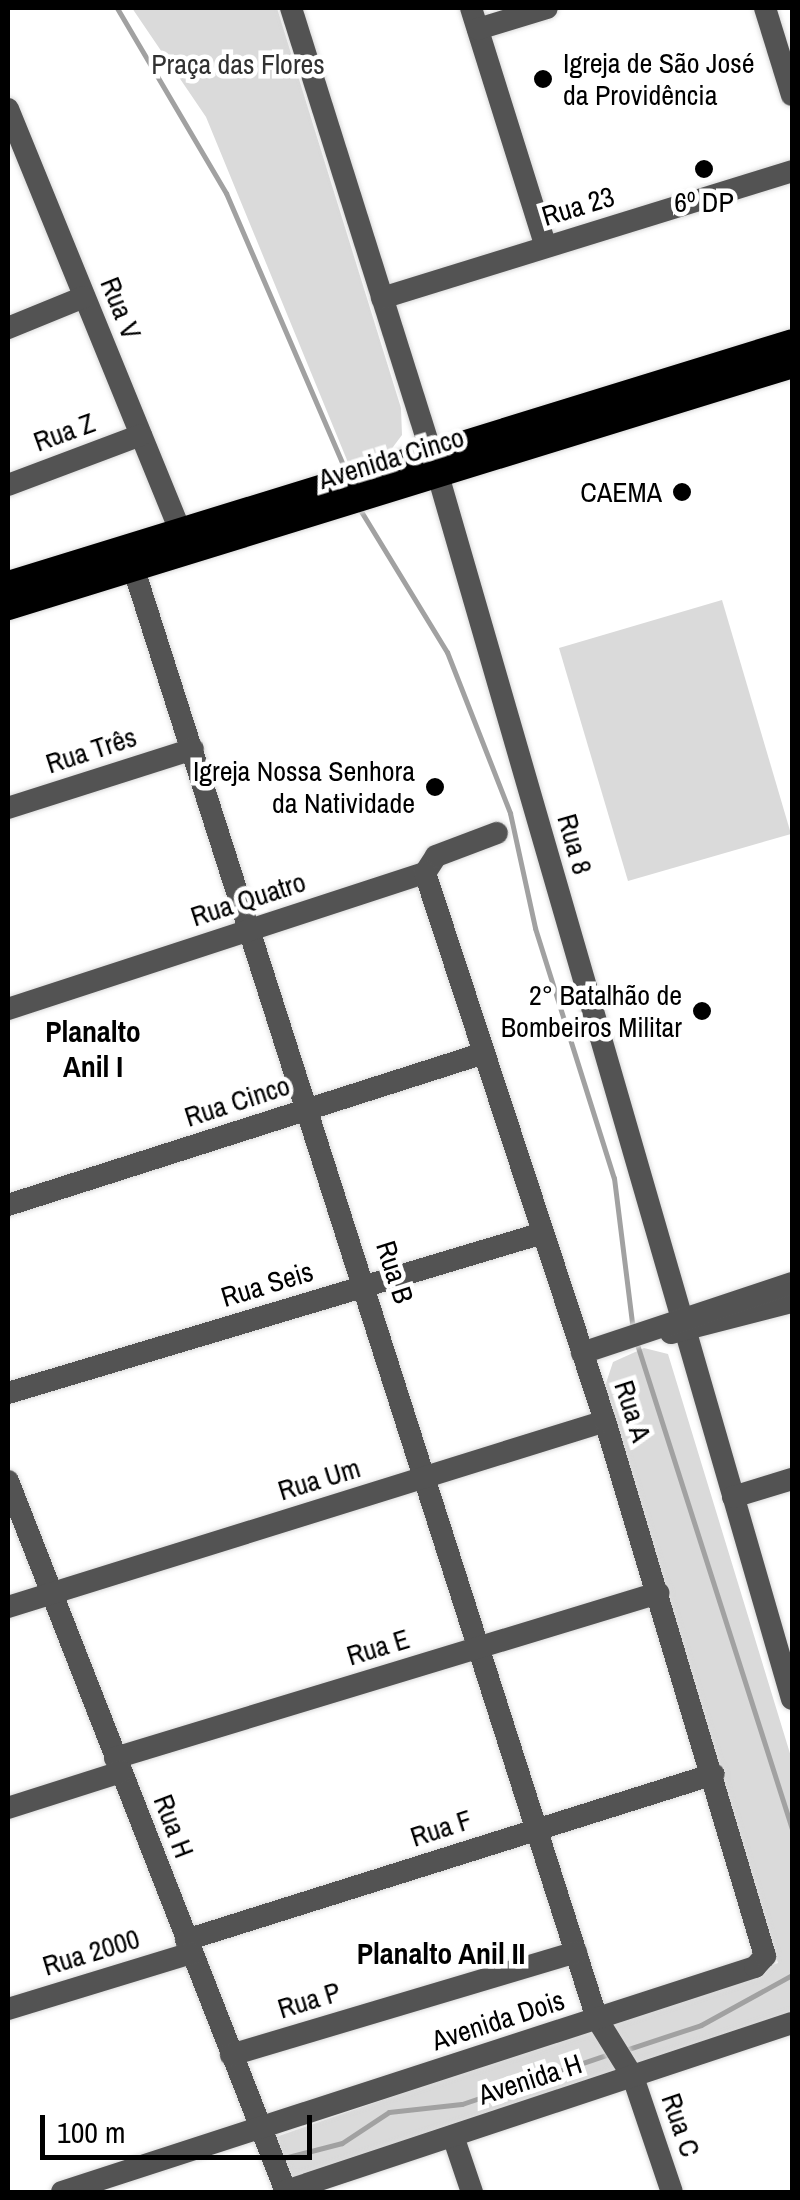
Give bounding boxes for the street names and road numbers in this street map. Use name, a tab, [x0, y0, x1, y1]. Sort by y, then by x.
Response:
street label: Rua 23	[538, 179, 618, 233]
street label: Rua V	[93, 272, 149, 344]
street label: Rua Z	[29, 406, 99, 458]
street label: Avenida Cinco	[314, 420, 468, 496]
street label: Rua Três	[41, 720, 141, 780]
street label: Rua 8	[550, 810, 600, 878]
street label: Rua Quatro	[186, 865, 310, 933]
street label: Rua Cinco	[180, 1068, 294, 1134]
street label: Rua B	[369, 1236, 421, 1308]
street label: Rua Seis	[217, 1254, 317, 1314]
street label: Rua A	[607, 1375, 659, 1447]
street label: Rua Um	[274, 1451, 364, 1507]
street label: Rua E	[343, 1622, 413, 1672]
street label: Rua H	[147, 1790, 201, 1862]
street label: Rua F	[406, 1802, 476, 1854]
street label: Rua 2000	[38, 1921, 144, 1983]
street label: Rua P	[274, 1975, 344, 2025]
street label: Avenida Dois	[427, 1983, 569, 2057]
street label: Avenida H	[474, 2047, 586, 2111]
street label: Rua C	[655, 2089, 707, 2161]

